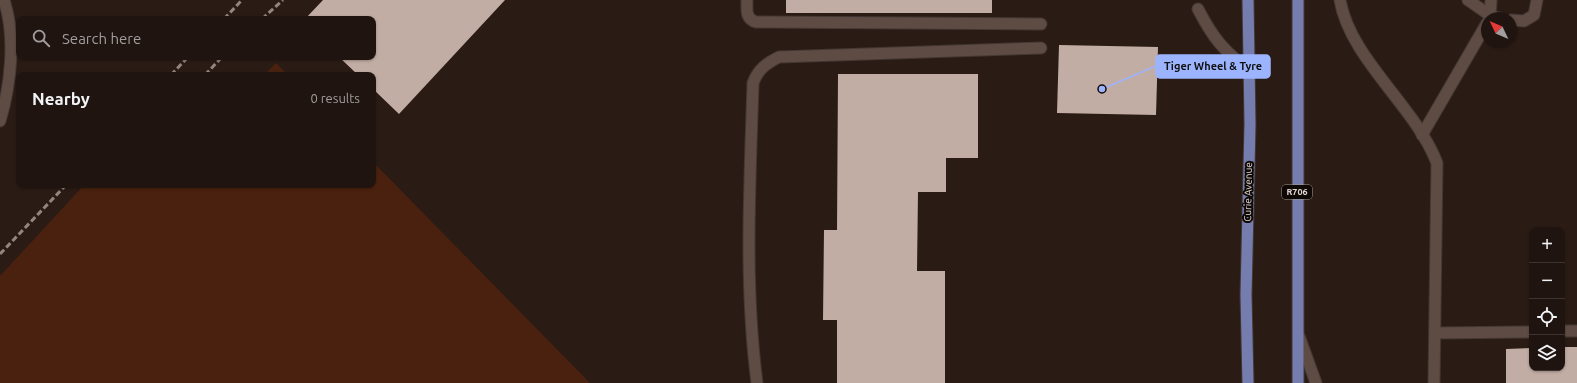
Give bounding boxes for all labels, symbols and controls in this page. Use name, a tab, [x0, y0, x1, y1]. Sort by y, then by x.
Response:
north arrow	[1481, 12, 1517, 48]
search box	[16, 16, 376, 60]
icon: search	[30, 27, 52, 49]
text: Search here	[62, 30, 141, 47]
callout: Tiger Wheel & Tyre	[1156, 55, 1270, 78]
text: Tiger Wheel & Tyre	[1164, 60, 1262, 72]
text: Nearby	[32, 89, 90, 108]
text: 0 results	[310, 91, 360, 105]
street label: Curie Avenue	[1242, 162, 1254, 222]
road number: R706	[1282, 185, 1312, 199]
map controls	[1529, 227, 1565, 371]
button: +	[1529, 227, 1565, 263]
button: −	[1529, 263, 1565, 299]
button: locate	[1529, 299, 1565, 335]
button: layers	[1529, 335, 1565, 371]

